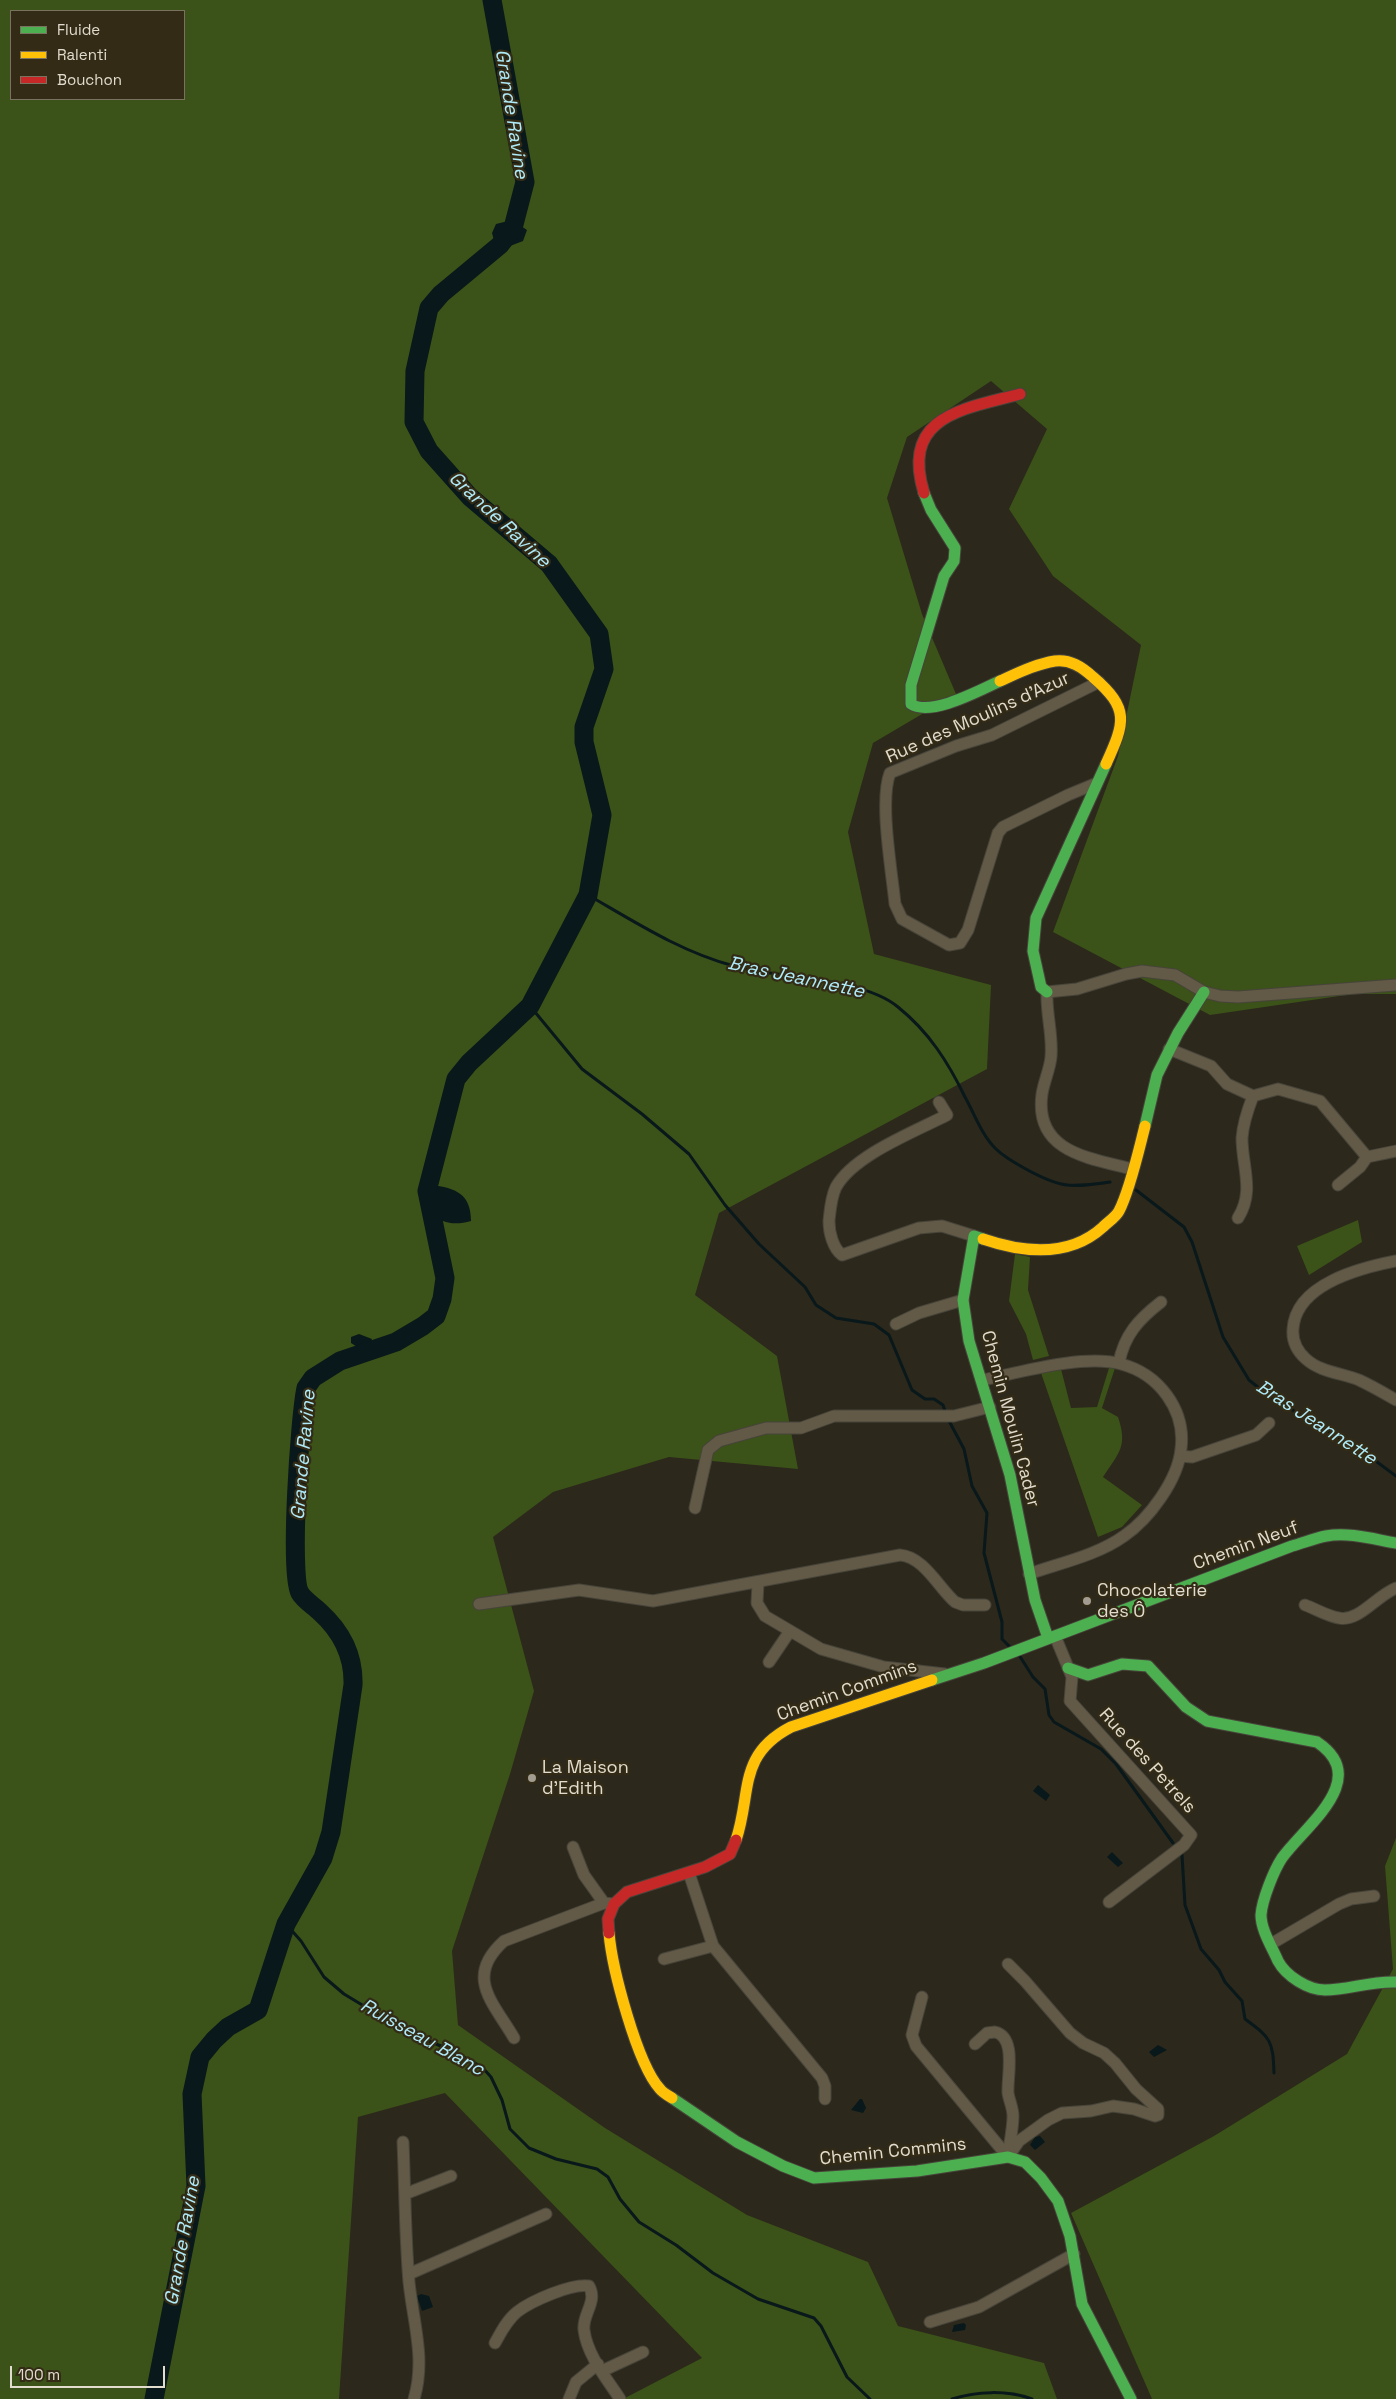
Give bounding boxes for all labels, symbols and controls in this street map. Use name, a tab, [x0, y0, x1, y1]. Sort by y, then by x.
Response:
legend	[10, 10, 185, 100]
text: Fluide	[57, 20, 100, 39]
text: Ralenti	[57, 45, 107, 64]
water label: Grande Ravine	[490, 48, 532, 180]
text: Bouchon	[57, 70, 122, 89]
water label: Grande Ravine	[443, 467, 555, 573]
street label: Rue des Moulins d'Azur	[883, 668, 1073, 768]
water label: Bras Jeannette	[726, 952, 866, 1004]
street label: Chemin Moulin Cader	[976, 1328, 1044, 1510]
water label: Bras Jeannette	[1252, 1376, 1380, 1470]
water label: Grande Ravine	[287, 1389, 321, 1521]
street label: Chemin Neuf	[1190, 1517, 1302, 1575]
place label: Chocolaterie des Ô	[1097, 1580, 1207, 1622]
marker: Chocolaterie des Ô	[1081, 1595, 1093, 1607]
street label: Chemin Commins	[774, 1656, 920, 1726]
street label: Rue des Petrels	[1094, 1704, 1200, 1818]
place label: La Maison d'Edith	[542, 1757, 629, 1800]
marker: La Maison d'Edith	[526, 1772, 538, 1784]
water label: Ruisseau Blanc	[356, 1995, 488, 2081]
street label: Chemin Commins	[819, 2134, 967, 2170]
water label: Grande Ravine	[160, 2175, 206, 2307]
scale bar	[12, 2356, 168, 2388]
text: 100 m	[18, 2365, 60, 2384]

